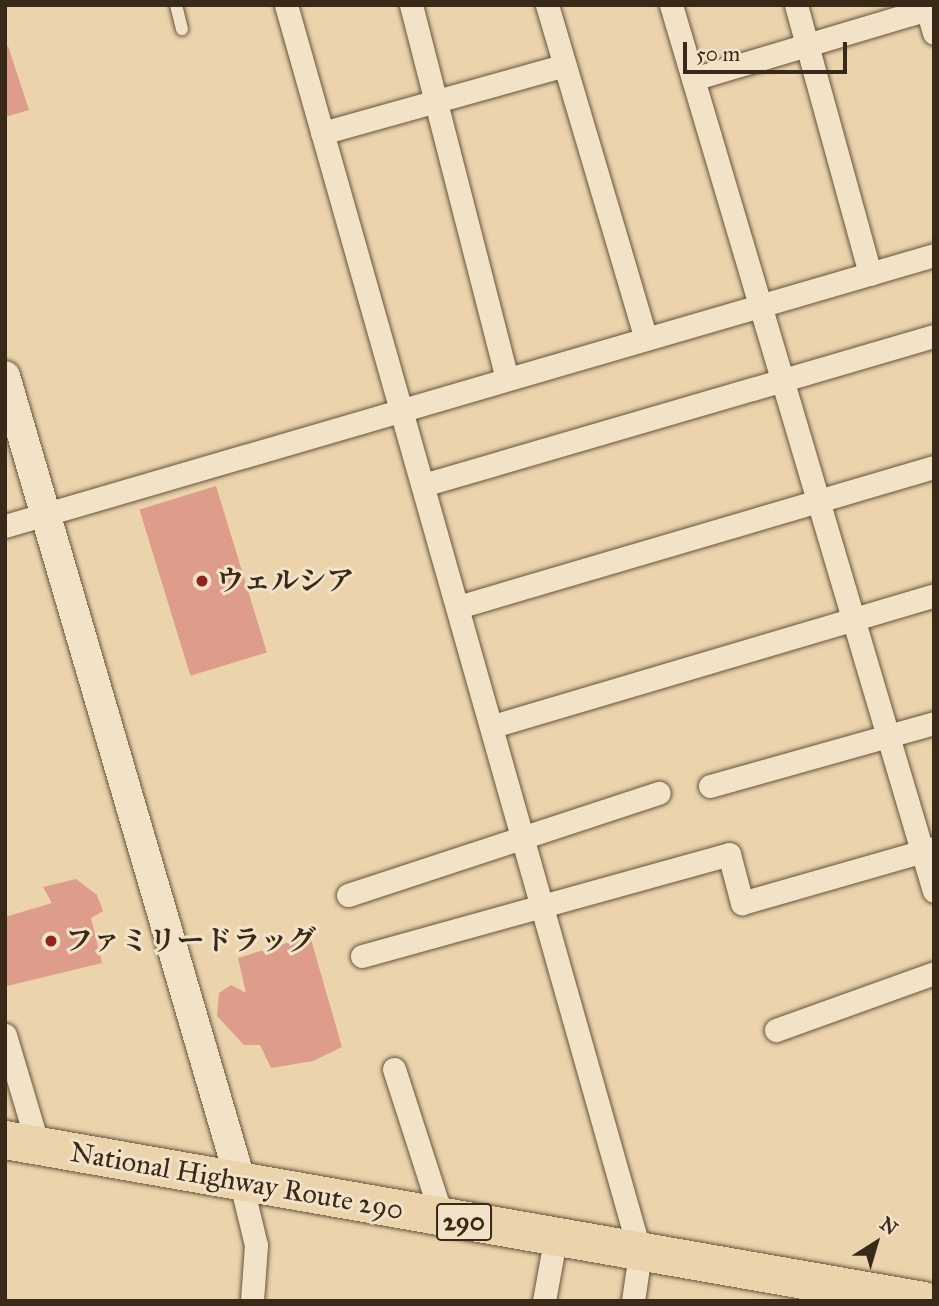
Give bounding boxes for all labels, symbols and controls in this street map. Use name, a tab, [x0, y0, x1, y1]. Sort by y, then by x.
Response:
scale bar	[687, 28, 852, 72]
text: 50 m	[696, 41, 740, 67]
place label: ウェルシア	[216, 564, 356, 598]
marker: ウェルシア	[194, 573, 210, 589]
place label: ファミリードラッグ	[65, 924, 317, 958]
marker: ファミリードラッグ	[43, 933, 59, 949]
street label: National Highway Route 290	[68, 1135, 406, 1227]
road number: 290	[436, 1200, 492, 1245]
north arrow	[841, 1208, 911, 1278]
text: N	[876, 1212, 902, 1240]

